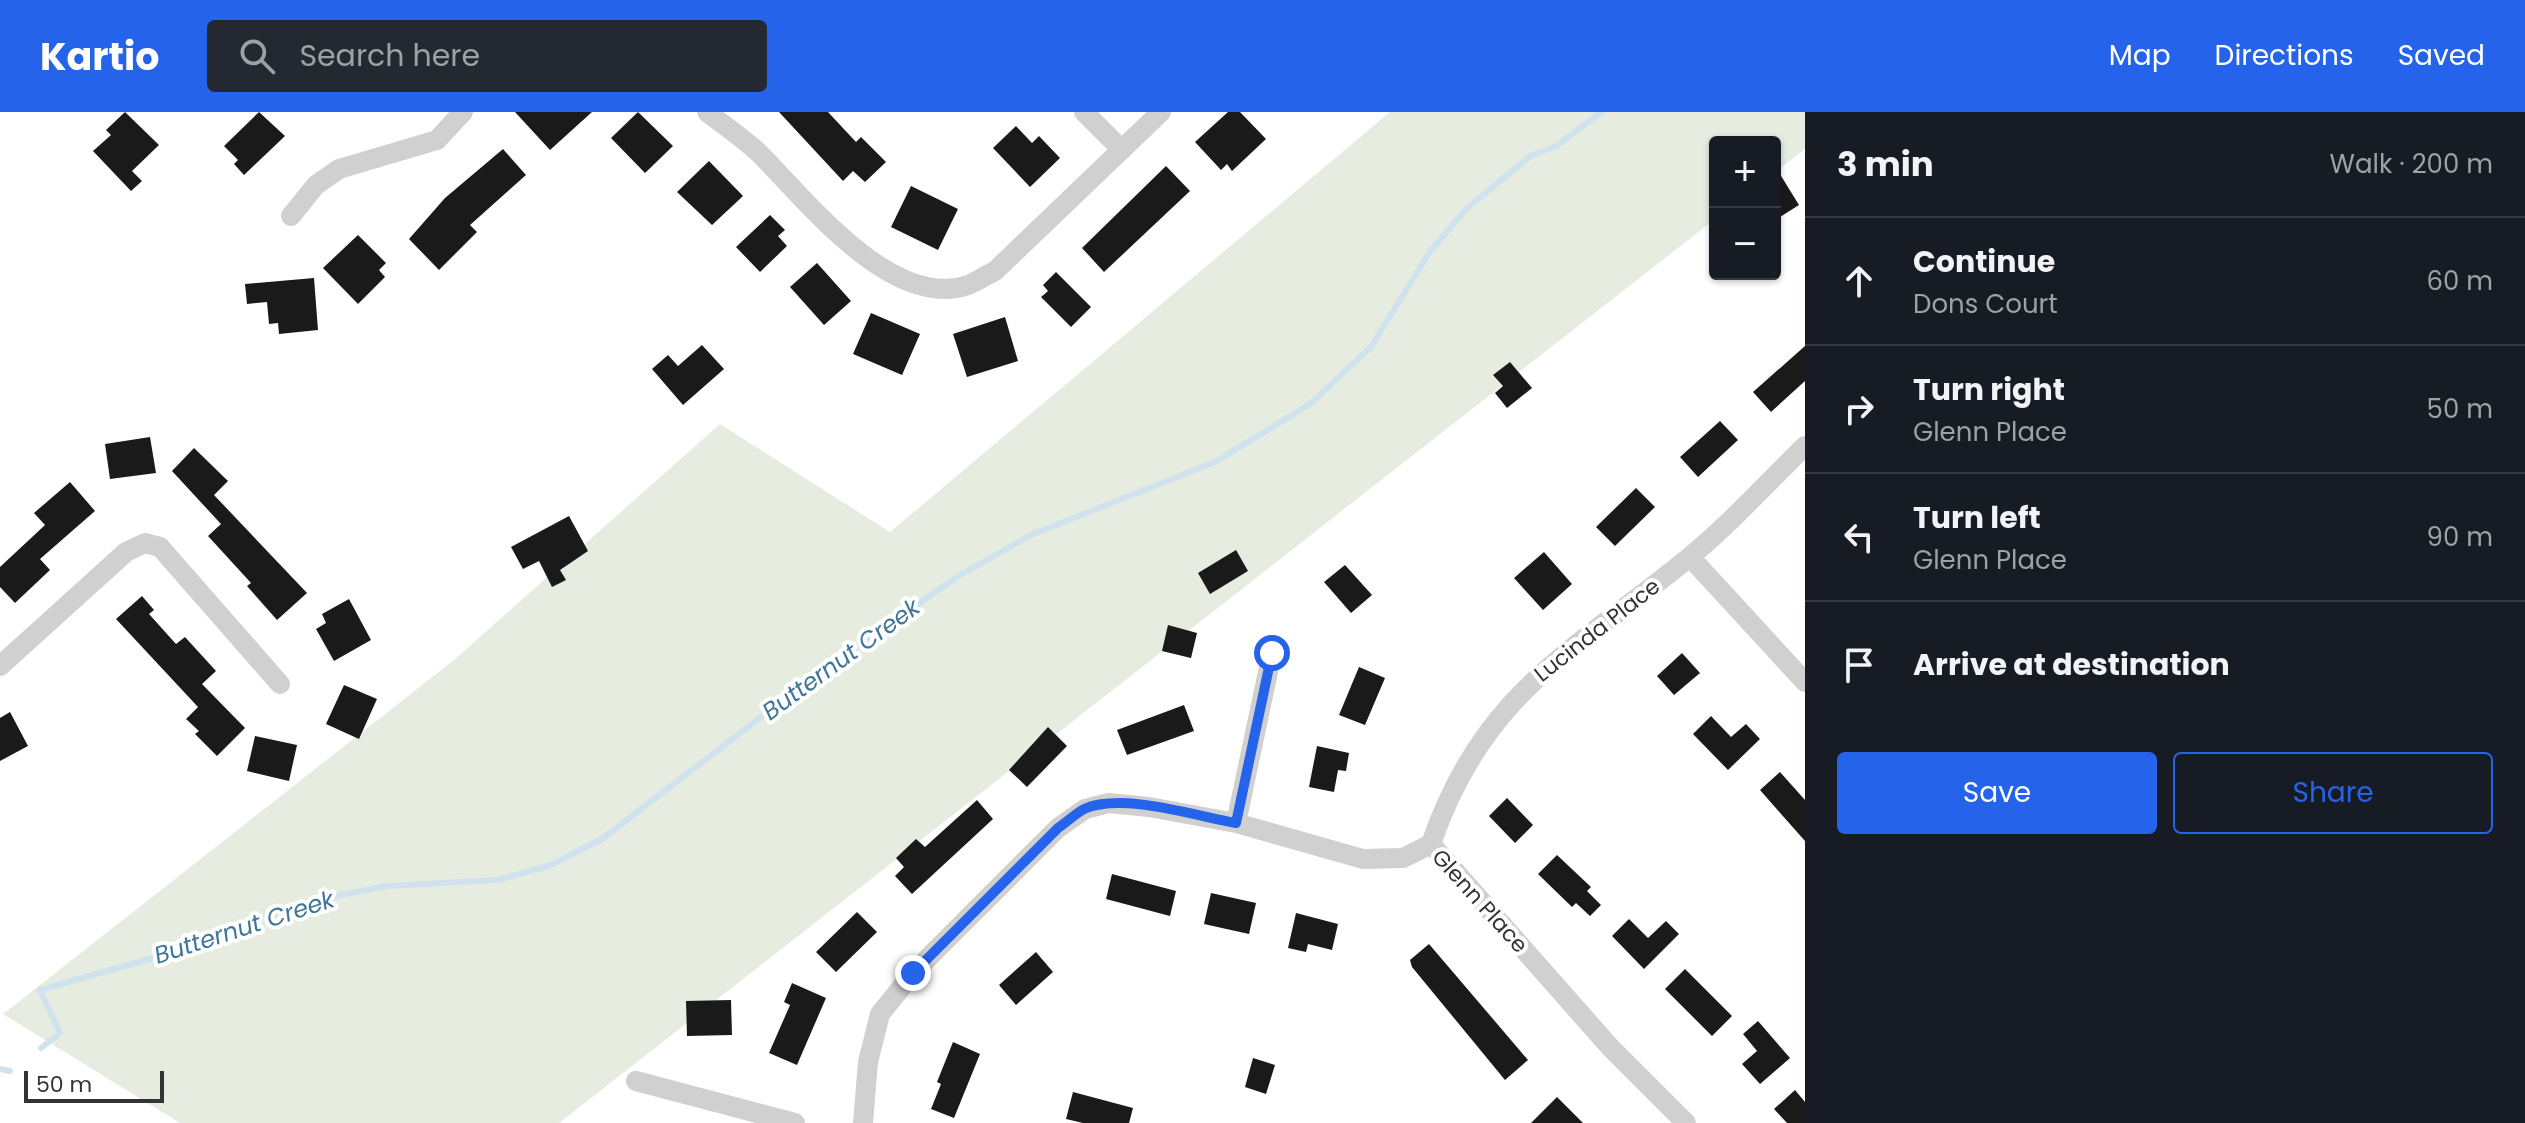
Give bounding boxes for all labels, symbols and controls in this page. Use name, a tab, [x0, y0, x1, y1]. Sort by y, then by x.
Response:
search box	[207, 20, 767, 92]
text: Kartio	[40, 30, 159, 83]
icon: search	[235, 34, 279, 78]
text: Search here	[299, 34, 480, 77]
text: Map	[2109, 36, 2171, 75]
text: Directions	[2215, 36, 2354, 75]
text: Saved	[2398, 36, 2485, 75]
map controls	[1709, 136, 1781, 280]
button: +	[1709, 136, 1781, 208]
text: 3 min	[1837, 140, 1934, 188]
text: Walk · 200 m	[2330, 146, 2493, 182]
button: −	[1709, 208, 1781, 280]
text: Continue	[1913, 240, 2055, 283]
icon: ahead	[1837, 259, 1881, 303]
text: 60 m	[2426, 263, 2493, 299]
text: Dons Court	[1913, 286, 2058, 322]
text: Turn right	[1913, 368, 2065, 411]
icon: right	[1837, 387, 1881, 431]
text: 50 m	[2427, 391, 2493, 427]
text: Glenn Place	[1913, 414, 2067, 450]
text: Turn left	[1913, 496, 2041, 539]
icon: left	[1837, 515, 1881, 559]
text: 90 m	[2427, 519, 2493, 555]
text: Glenn Place	[1913, 542, 2067, 578]
street label: Lucinda Place	[1528, 571, 1666, 689]
water label: Butternut Creek	[755, 590, 928, 727]
route start	[1254, 635, 1290, 671]
icon: arrive	[1837, 643, 1881, 687]
text: Arrive at destination	[1913, 643, 2230, 686]
button: Save	[1837, 752, 2157, 834]
button: Share	[2173, 752, 2493, 834]
street label: Glenn Place	[1425, 842, 1535, 960]
water label: Butternut Creek	[150, 882, 340, 972]
route end	[895, 955, 931, 991]
scale bar	[24, 1067, 164, 1103]
text: 50 m	[36, 1069, 92, 1100]

